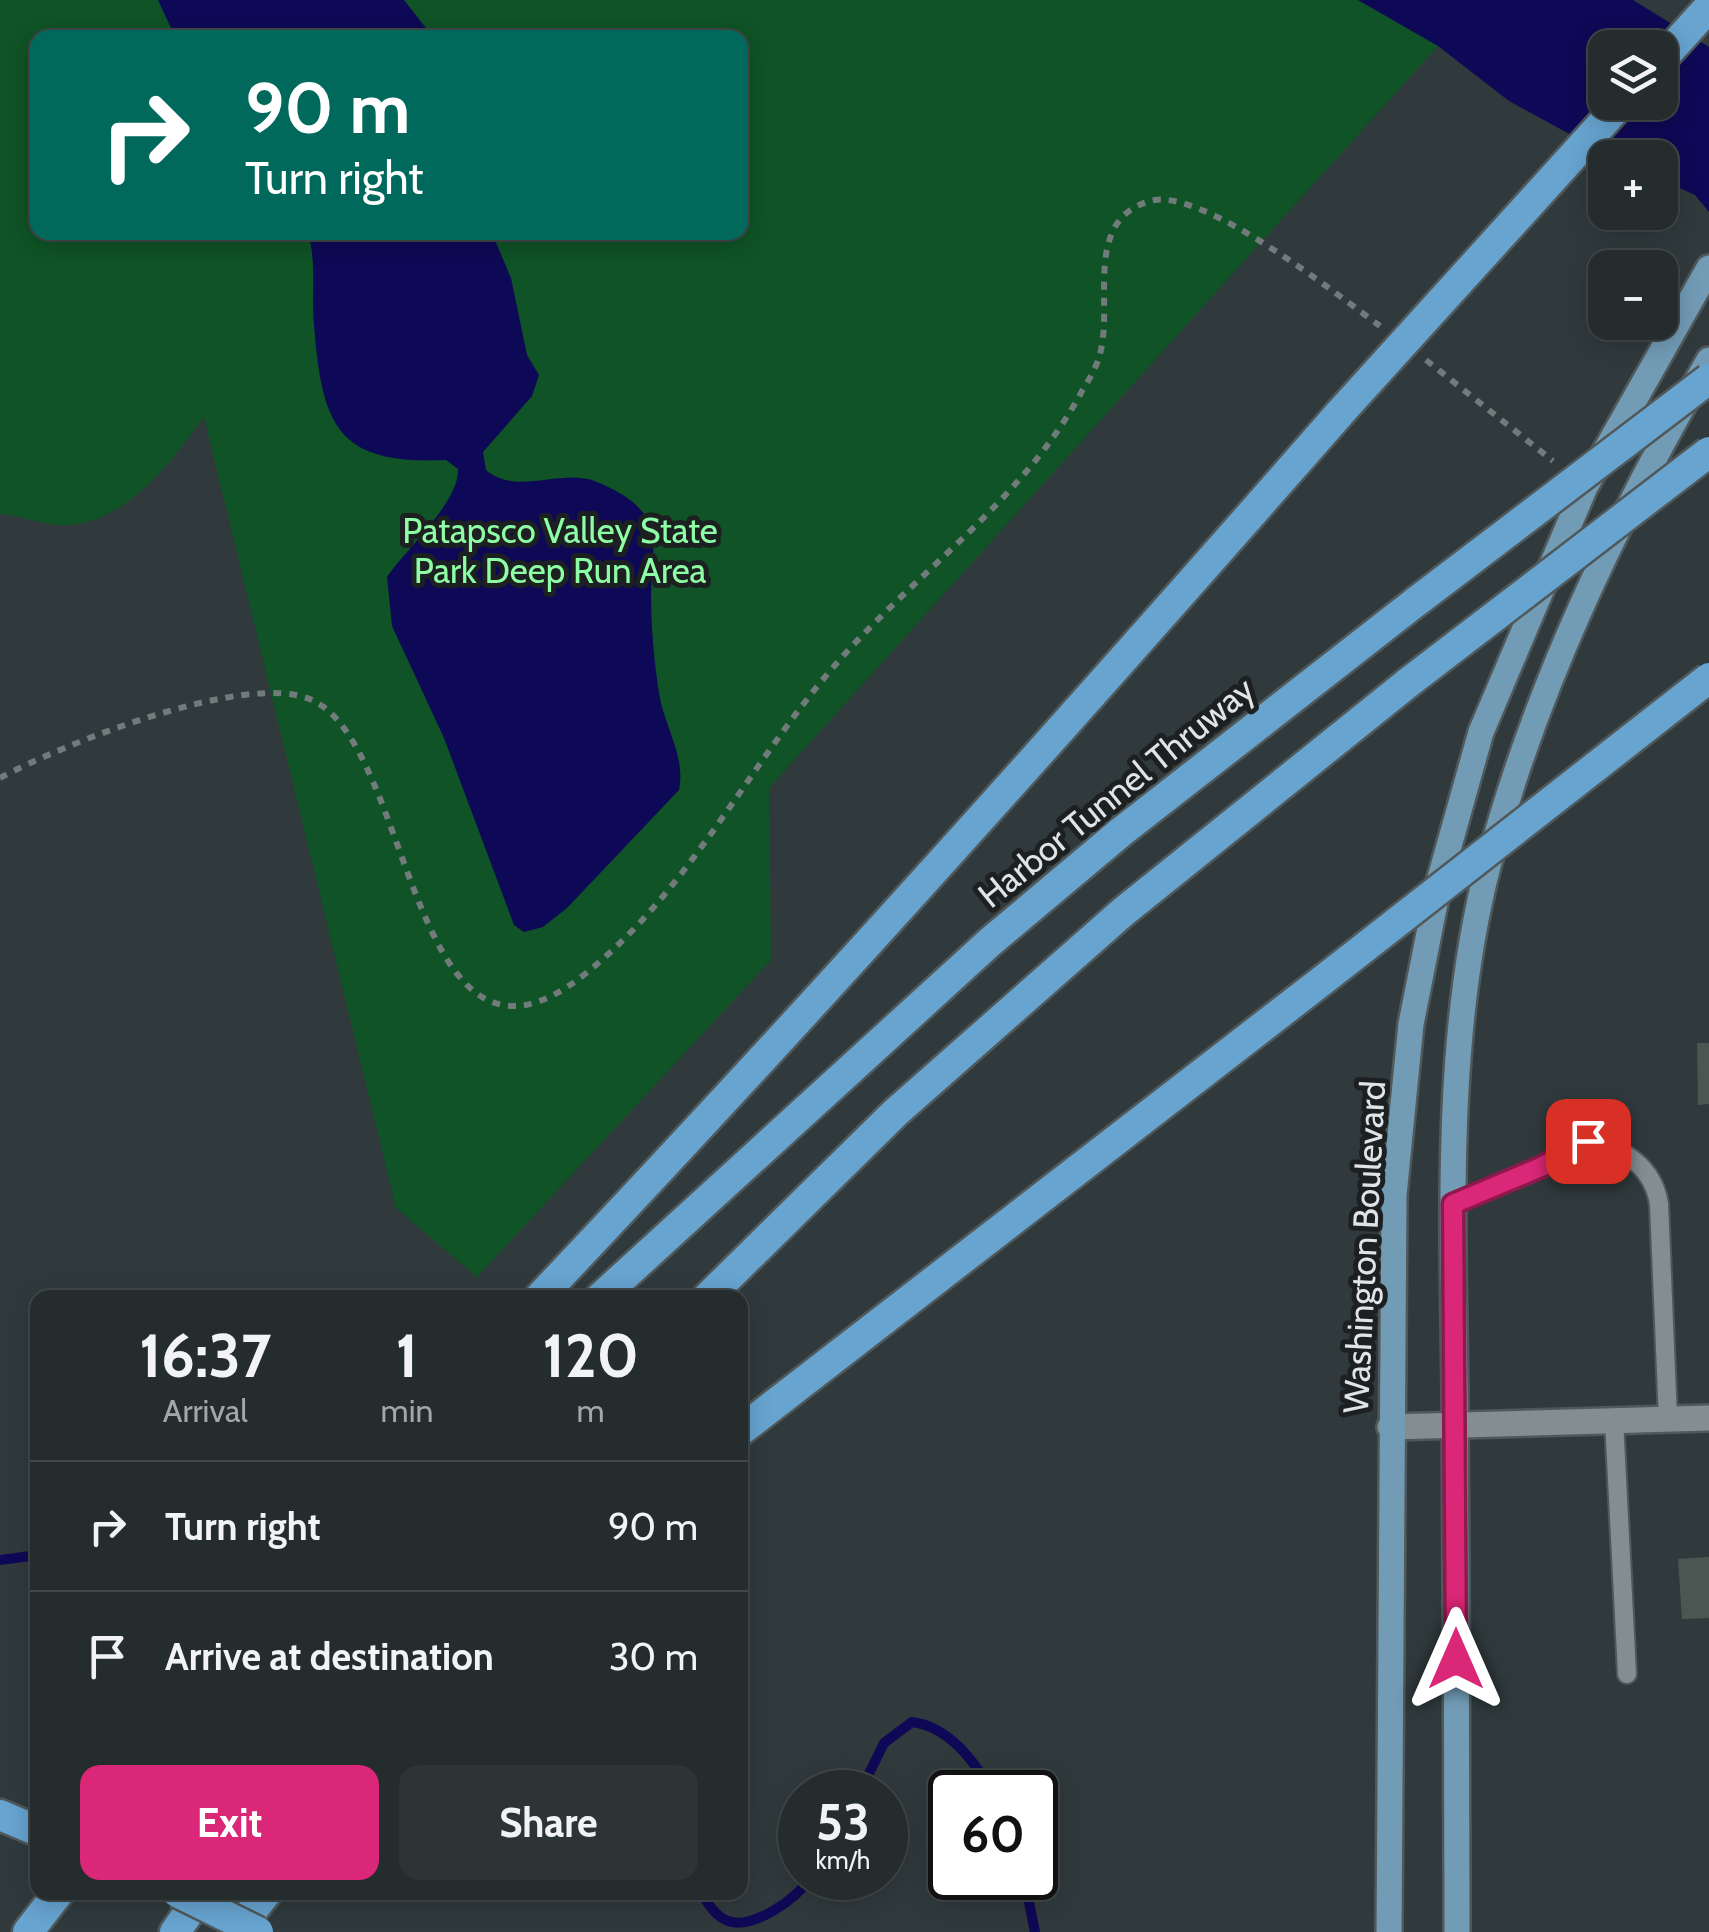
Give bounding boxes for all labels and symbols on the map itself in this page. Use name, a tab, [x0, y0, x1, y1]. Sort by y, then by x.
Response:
park label: Patapsco Valley State Park Deep Run Area	[402, 509, 718, 592]
street label: Harbor Tunnel Thruway	[969, 667, 1263, 917]
street label: Washington Boulevard	[1334, 1080, 1394, 1414]
pin	[1546, 1099, 1631, 1184]
position arrow	[1404, 1607, 1508, 1711]
speed limit sign: 60	[928, 1770, 1058, 1900]

